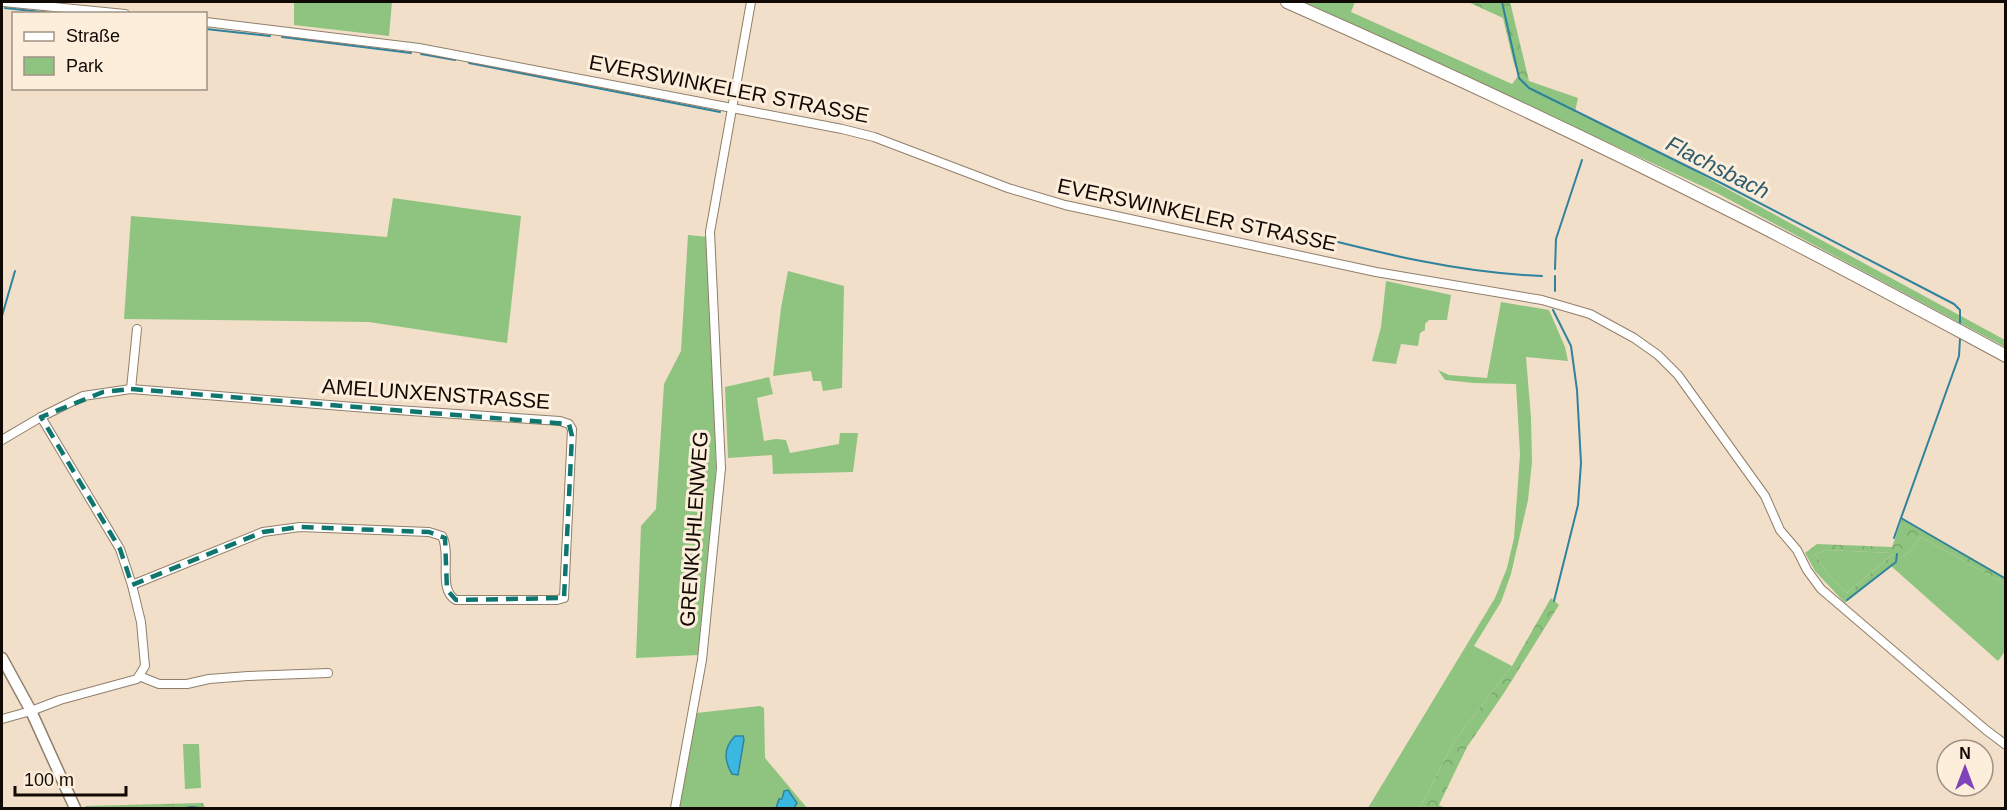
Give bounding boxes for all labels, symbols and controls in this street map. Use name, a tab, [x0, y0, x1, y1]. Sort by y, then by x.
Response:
legend	[12, 12, 207, 90]
text: Straße	[66, 26, 120, 46]
street label: EVERSWINKELER STRASSE	[587, 50, 871, 127]
text: Park	[66, 56, 104, 76]
water label: Flachsbach	[1662, 131, 1774, 204]
street label: EVERSWINKELER STRASSE	[1055, 174, 1339, 255]
street label: AMELUNXENSTRASSE	[321, 374, 551, 413]
street label: GRENKUHLENWEG	[675, 430, 712, 628]
north arrow	[1935, 738, 1995, 798]
text: N	[1959, 745, 1971, 762]
scale bar	[15, 759, 126, 797]
text: 100 m	[24, 770, 74, 790]

